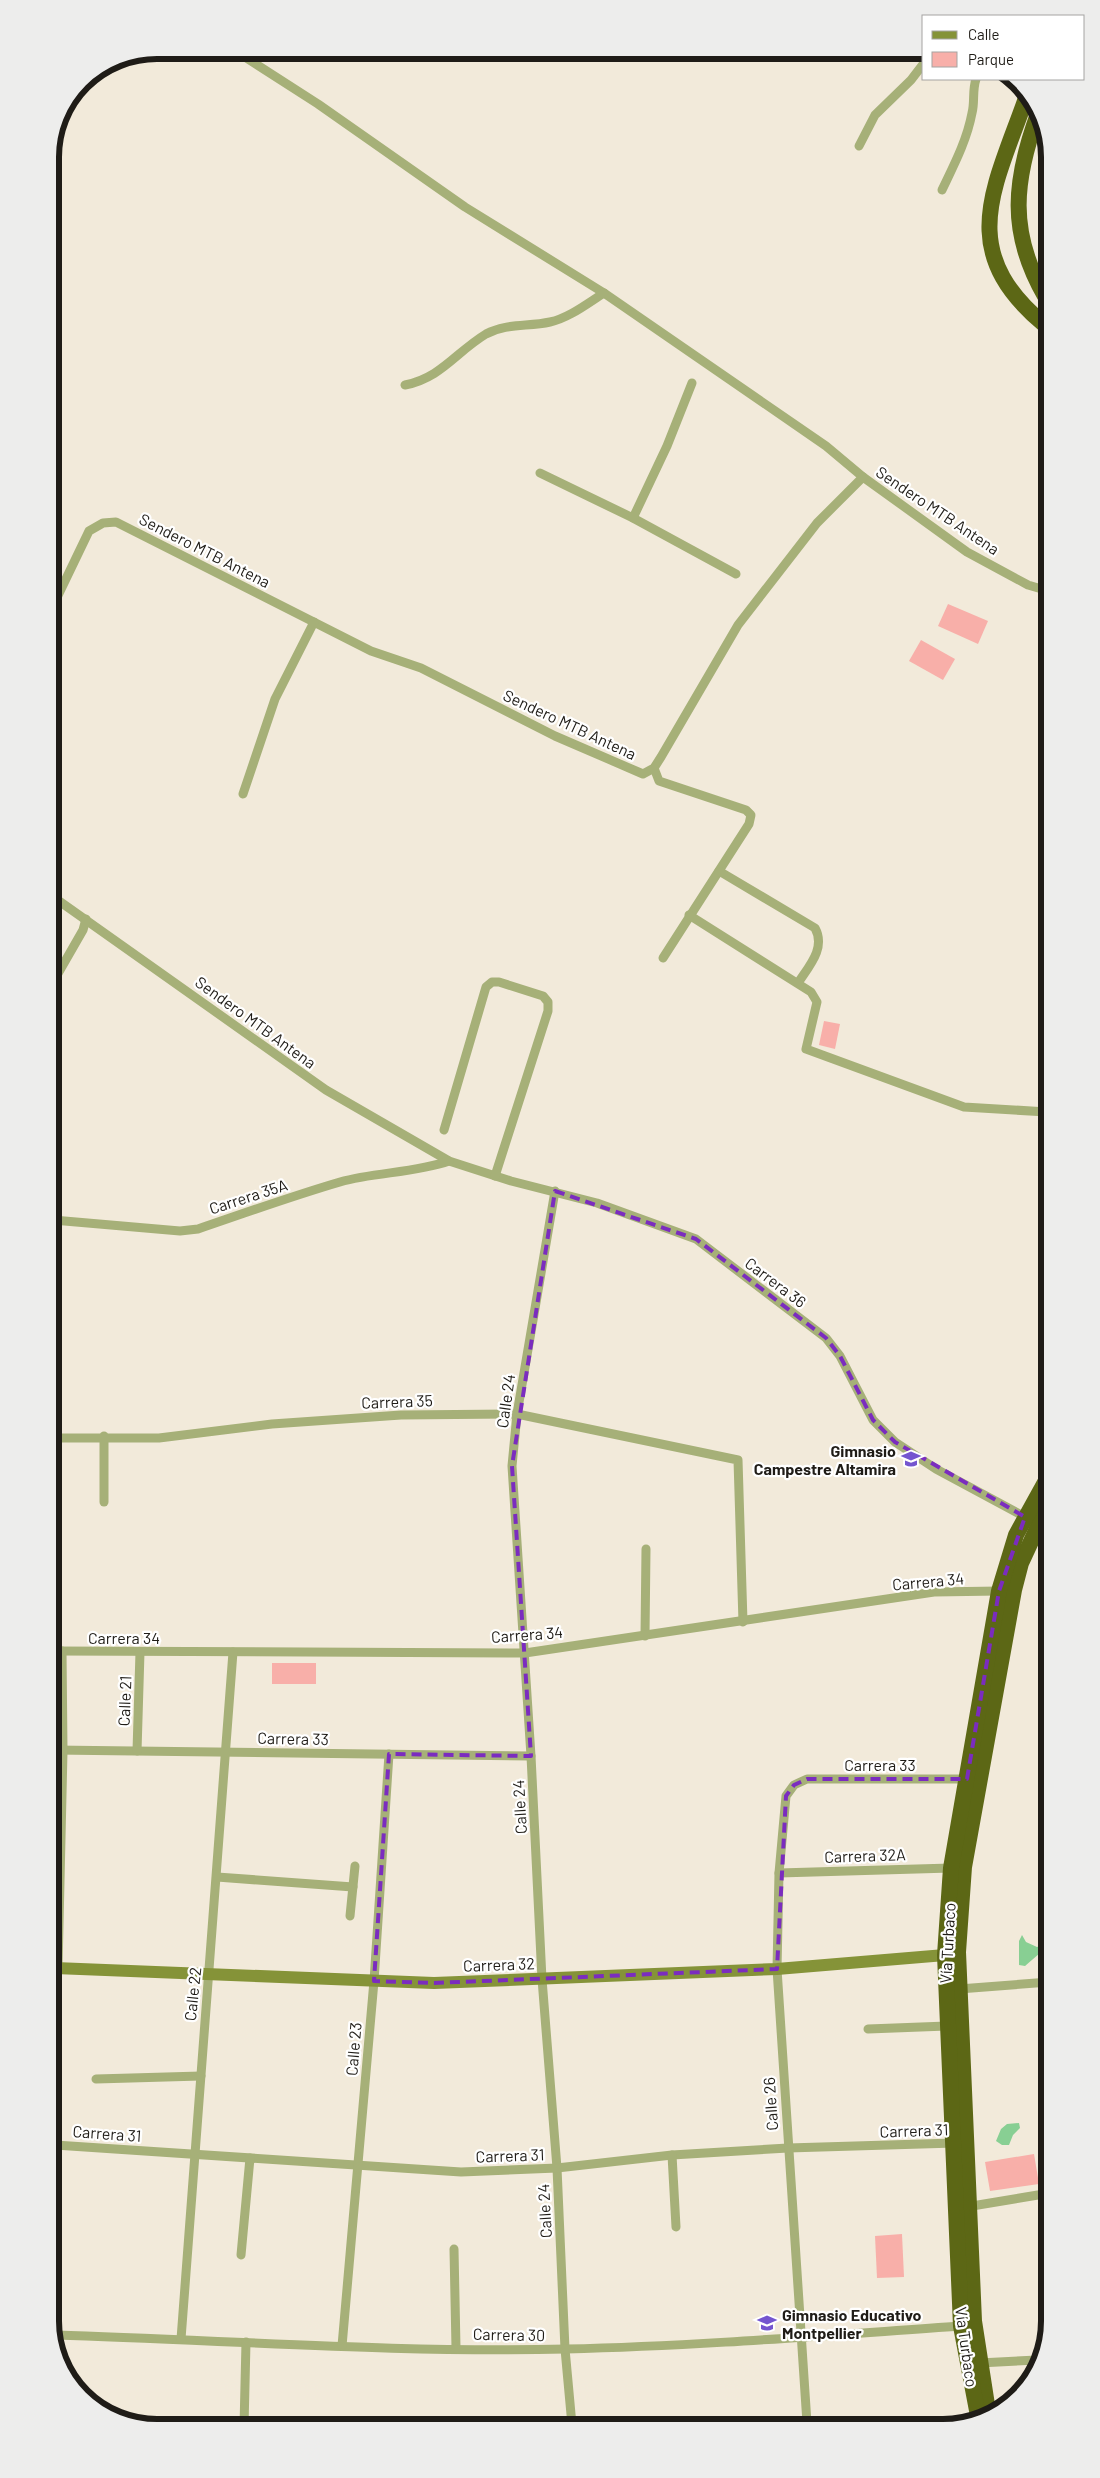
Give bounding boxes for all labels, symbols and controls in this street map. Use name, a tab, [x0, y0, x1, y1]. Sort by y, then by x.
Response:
legend	[922, 15, 1085, 80]
text: Calle	[968, 25, 1000, 43]
text: Parque	[968, 50, 1014, 68]
street label: Sendero MTB Antena	[873, 462, 1003, 558]
street label: Sendero MTB Antena	[136, 509, 274, 591]
street label: Sendero MTB Antena	[501, 685, 639, 763]
street label: Sendero MTB Antena	[192, 972, 320, 1072]
street label: Carrera 35A	[206, 1174, 290, 1218]
street label: Carrera 36	[742, 1253, 810, 1311]
street label: Calle 24	[492, 1373, 518, 1429]
street label: Carrera 35	[361, 1390, 433, 1412]
place label: Gimnasio Campestre Altamira	[754, 1441, 896, 1478]
school or university icon: Gimnasio Campestre Altamira	[900, 1448, 922, 1470]
street label: Carrera 34	[891, 1568, 965, 1594]
street label: Carrera 34	[490, 1622, 564, 1646]
street label: Carrera 34	[88, 1628, 160, 1647]
street label: Calle 21	[114, 1675, 134, 1727]
street label: Carrera 33	[257, 1728, 329, 1748]
street label: Carrera 33	[844, 1755, 916, 1774]
street label: Calle 24	[508, 1779, 530, 1835]
street label: Carrera 32A	[824, 1844, 906, 1866]
street label: Vía Turbaco	[935, 1902, 959, 1984]
street label: Carrera 32	[463, 1953, 535, 1975]
street label: Calle 22	[180, 1966, 204, 2022]
street label: Calle 23	[341, 2021, 365, 2077]
street label: Calle 26	[759, 2077, 781, 2131]
street label: Carrera 31	[879, 2119, 949, 2141]
street label: Carrera 31	[72, 2121, 142, 2145]
street label: Carrera 31	[475, 2144, 545, 2166]
street label: Calle 24	[533, 2183, 555, 2239]
place label: Gimnasio Educativo Montpellier	[782, 2305, 922, 2342]
street label: Vía Turbaco	[952, 2306, 982, 2388]
school or university icon: Gimnasio Educativo Montpellier	[756, 2312, 778, 2334]
street label: Carrera 30	[473, 2324, 545, 2344]

